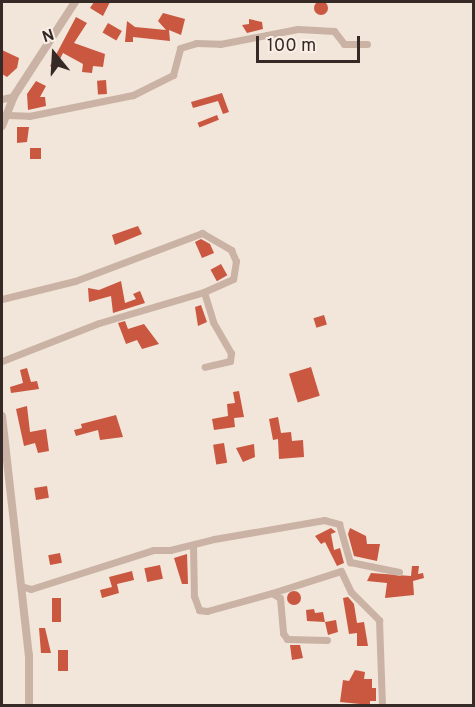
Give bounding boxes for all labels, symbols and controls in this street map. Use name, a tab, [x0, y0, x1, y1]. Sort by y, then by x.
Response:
north arrow	[24, 24, 84, 84]
scale bar	[259, 24, 362, 62]
text: N	[40, 26, 57, 48]
text: 100 m	[267, 35, 316, 58]

